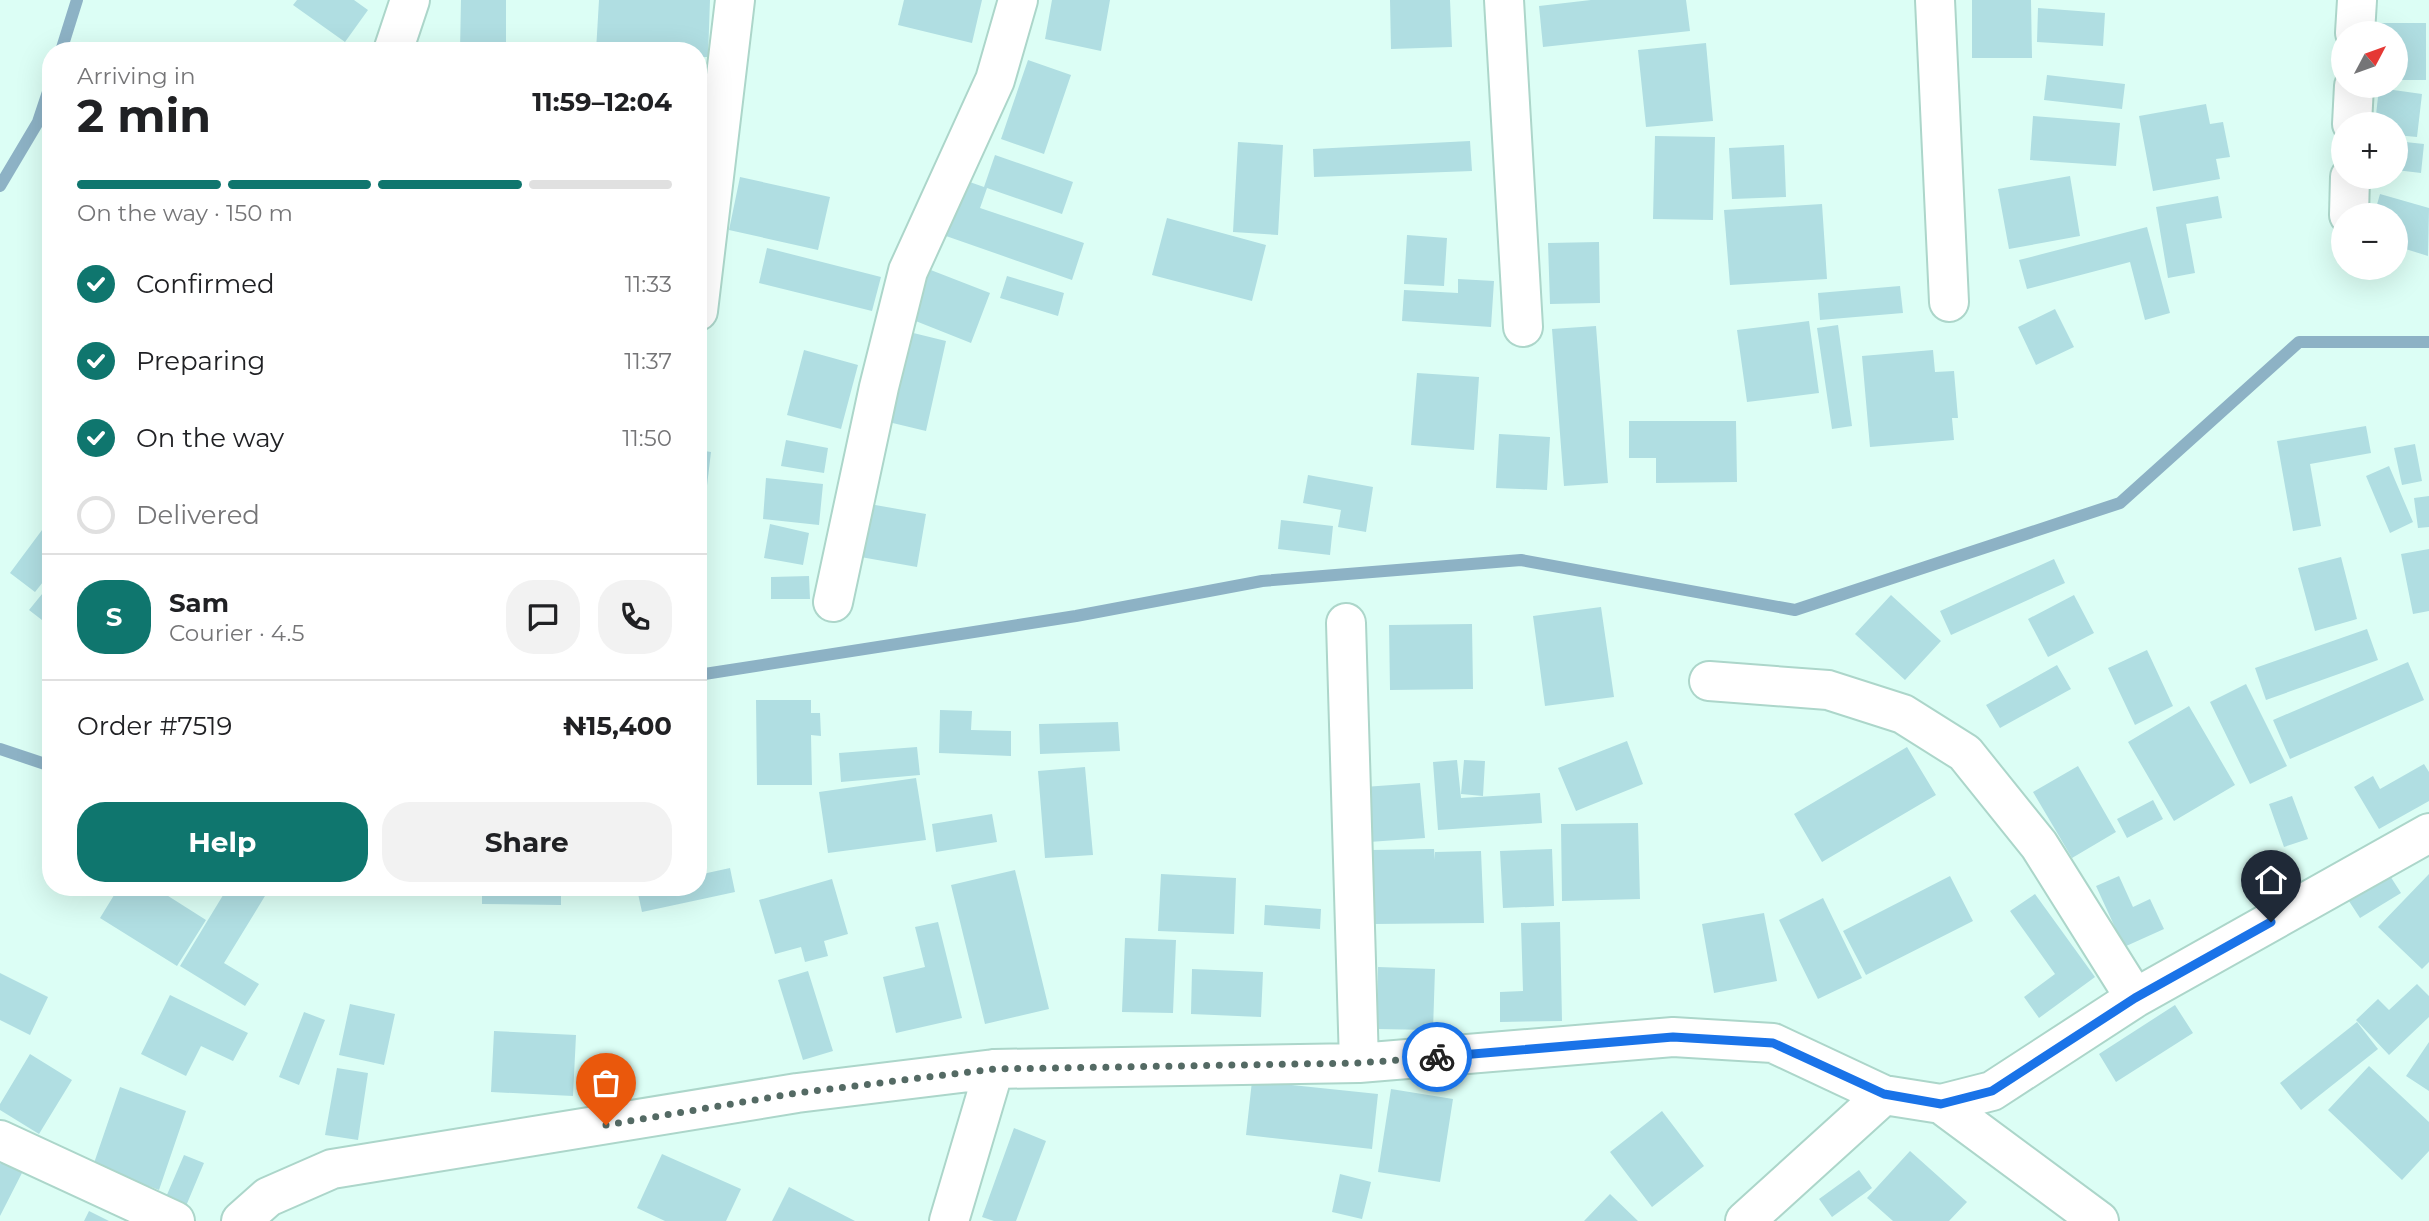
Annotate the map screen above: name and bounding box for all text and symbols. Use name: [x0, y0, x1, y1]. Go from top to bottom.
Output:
north arrow: [2331, 21, 2408, 98]
map controls: [2331, 21, 2408, 280]
text: Arriving in: [77, 62, 196, 90]
text: 11:59–12:04: [532, 86, 672, 118]
text: 2 min: [77, 87, 211, 144]
button: +: [2331, 112, 2408, 189]
text: On the way · 150 m: [77, 199, 293, 227]
button: −: [2331, 203, 2408, 280]
icon: check: [77, 265, 115, 303]
text: Confirmed: [136, 268, 275, 300]
text: 11:33: [625, 270, 672, 298]
icon: check: [77, 342, 115, 380]
text: Preparing: [136, 345, 265, 377]
text: 11:37: [624, 347, 672, 375]
icon: check: [77, 419, 115, 457]
text: On the way: [136, 422, 284, 454]
text: 11:50: [622, 424, 672, 452]
text: Delivered: [136, 499, 260, 531]
button: chat: [506, 580, 580, 654]
button: phone: [598, 580, 672, 654]
text: Sam: [169, 587, 229, 619]
text: S: [106, 601, 122, 633]
text: Courier · 4.5: [169, 619, 304, 647]
text: Order #7519: [77, 710, 232, 742]
text: ₦15,400: [563, 710, 672, 742]
button: Help: [77, 802, 368, 882]
button: Share: [382, 802, 672, 882]
pin: [2241, 850, 2301, 922]
icon: home: [2252, 861, 2290, 899]
courier: [1402, 1022, 1472, 1092]
icon: bike: [1418, 1038, 1456, 1076]
pin: [576, 1053, 636, 1125]
icon: bag: [587, 1064, 625, 1102]

